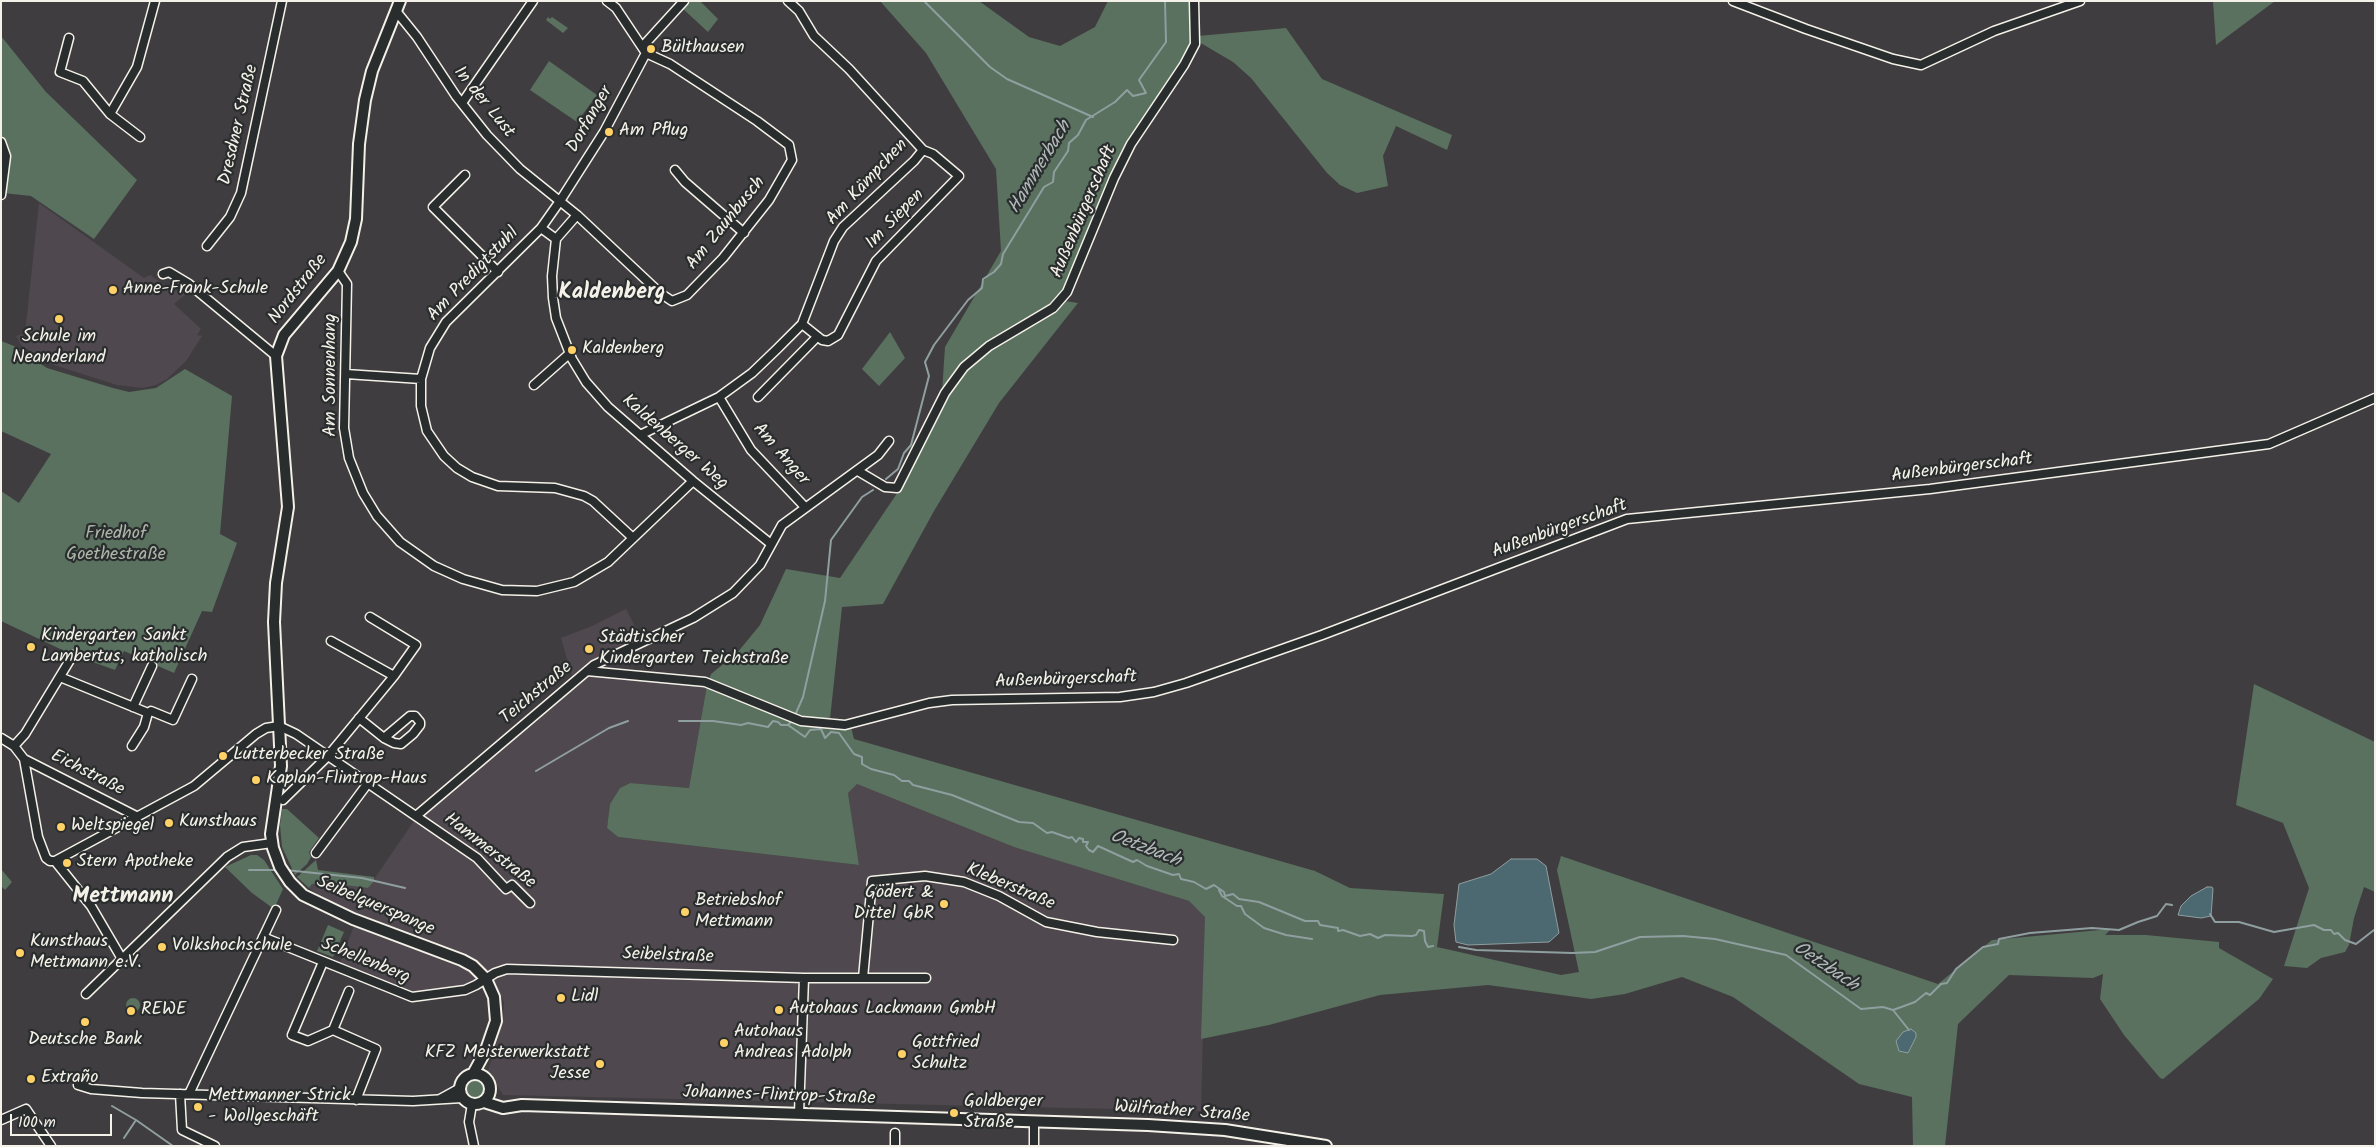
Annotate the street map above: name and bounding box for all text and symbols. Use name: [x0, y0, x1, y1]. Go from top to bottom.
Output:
place label: Bülthausen: [661, 38, 745, 60]
marker: Bülthausen: [645, 43, 657, 55]
street label: Dresdner Straße: [216, 63, 264, 187]
street label: In der Lust: [448, 63, 518, 143]
street label: Dorfanger: [563, 83, 619, 157]
water label: Hammerbach: [1004, 117, 1078, 219]
place label: Am Pflug: [619, 121, 688, 143]
marker: Am Pflug: [603, 126, 615, 138]
street label: Am Kämpchen: [823, 135, 913, 231]
street label: Außenbürgerschaft: [1047, 142, 1123, 282]
street label: Am Zaunbusch: [683, 173, 771, 275]
street label: Im Siepen: [862, 185, 930, 255]
street label: Am Predigtstuhl: [424, 223, 524, 327]
street label: Nordstraße: [265, 251, 333, 329]
place label: Anne-Frank-Schule: [123, 279, 268, 301]
district label: Kaldenberg: [559, 281, 665, 307]
marker: Anne-Frank-Schule: [107, 284, 119, 296]
marker: Schule im Neanderland: [53, 313, 65, 325]
street label: Am Sonnenhang: [321, 313, 343, 437]
place label: Schule im Neanderland: [13, 327, 105, 369]
place label: Kaldenberg: [582, 339, 664, 361]
marker: Kaldenberg: [566, 344, 578, 356]
street label: Kaldenberger Weg: [616, 391, 732, 495]
street label: Am Anger: [747, 419, 813, 491]
street label: Außenbürgerschaft: [1890, 450, 2034, 488]
street label: Außenbürgerschaft: [1490, 496, 1630, 564]
park label: Friedhof Goethestraße: [66, 524, 166, 566]
place label: Kindergarten Sankt Lambertus, katholisch: [41, 626, 207, 669]
place label: Städtischer Kindergarten Teichstraße: [599, 628, 789, 670]
marker: Kindergarten Sankt Lambertus, katholisch: [25, 641, 37, 653]
marker: Städtischer Kindergarten Teichstraße: [583, 643, 595, 655]
street label: Teichstraße: [497, 658, 577, 730]
street label: Außenbürgerschaft: [995, 668, 1137, 694]
place label: Lutterbecker Straße: [233, 745, 384, 767]
street label: Eichstraße: [46, 746, 128, 802]
marker: Lutterbecker Straße: [217, 750, 229, 762]
place label: Kaplan-Flintrop-Haus: [266, 769, 427, 791]
marker: Kaplan-Flintrop-Haus: [250, 774, 262, 786]
street label: Hammerstraße: [439, 809, 539, 895]
place label: Kunsthaus: [179, 812, 257, 834]
place label: Weltspiegel: [71, 816, 154, 838]
marker: Kunsthaus: [163, 817, 175, 829]
marker: Weltspiegel: [55, 821, 67, 833]
water label: Oetzbach: [1107, 826, 1183, 874]
place label: Stern Apotheke: [77, 852, 193, 874]
marker: Stern Apotheke: [61, 857, 73, 869]
street label: Kleberstraße: [962, 860, 1058, 916]
street label: Seibelquerspange: [313, 872, 437, 942]
place label: Gödert & Dittel GbR: [853, 883, 934, 926]
district label: Mettmann: [73, 885, 173, 911]
place label: Betriebshof Mettmann: [695, 891, 782, 934]
marker: Gödert & Dittel GbR: [938, 898, 950, 910]
marker: Betriebshof Mettmann: [679, 906, 691, 918]
place label: Kunsthaus Mettmann e.V.: [30, 932, 142, 974]
street label: Schellenberg: [317, 934, 413, 990]
place label: Volkshochschule: [172, 936, 292, 958]
water label: Oetzbach: [1788, 938, 1862, 998]
marker: Volkshochschule: [156, 941, 168, 953]
street label: Seibelstraße: [622, 945, 714, 969]
marker: Kunsthaus Mettmann e.V.: [14, 947, 26, 959]
place label: Lidl: [571, 987, 599, 1009]
marker: Lidl: [555, 992, 567, 1004]
place label: Autohaus Lackmann GmbH: [789, 999, 996, 1021]
place label: REWE: [141, 1000, 187, 1022]
marker: Autohaus Lackmann GmbH: [773, 1004, 785, 1016]
marker: REWE: [125, 1005, 137, 1017]
marker: Deutsche Bank: [79, 1016, 91, 1028]
place label: Autohaus Andreas Adolph: [734, 1022, 852, 1064]
place label: Deutsche Bank: [28, 1030, 142, 1052]
place label: Gottfried Schultz: [912, 1033, 979, 1076]
marker: Autohaus Andreas Adolph: [718, 1037, 730, 1049]
place label: KFZ Meisterwerkstatt Jesse: [425, 1043, 590, 1086]
marker: Gottfried Schultz: [896, 1048, 908, 1060]
marker: KFZ Meisterwerkstatt Jesse: [594, 1058, 606, 1070]
place label: Extraño: [41, 1068, 98, 1090]
marker: Extraño: [25, 1073, 37, 1085]
street label: Johannes-Flintrop-Straße: [682, 1083, 876, 1111]
place label: Mettmanner Strick - Wollgeschäft: [208, 1086, 351, 1128]
place label: Goldberger Straße: [964, 1092, 1043, 1134]
street label: Wülfrather Straße: [1114, 1097, 1250, 1129]
marker: Mettmanner Strick - Wollgeschäft: [192, 1101, 204, 1113]
scale bar: [12, 1104, 115, 1136]
marker: Goldberger Straße: [948, 1107, 960, 1119]
text: 100 m: [18, 1111, 56, 1135]

